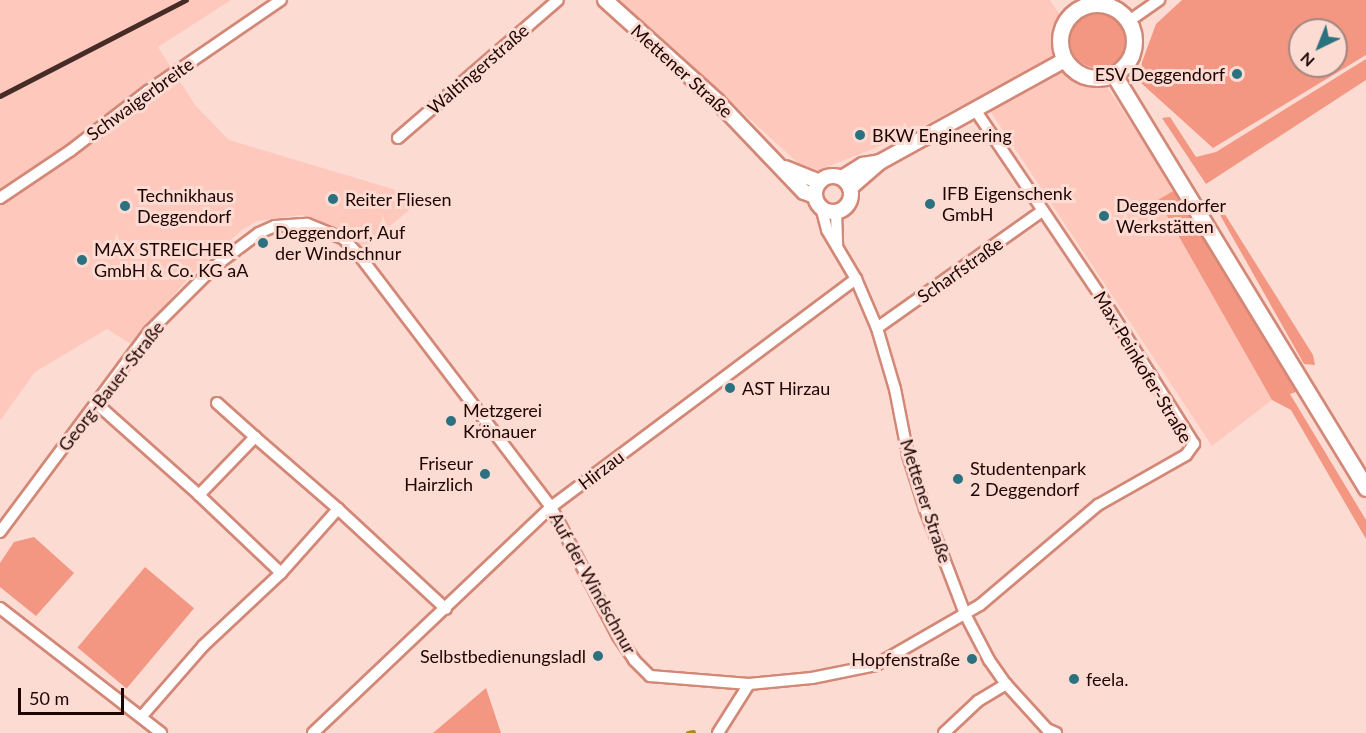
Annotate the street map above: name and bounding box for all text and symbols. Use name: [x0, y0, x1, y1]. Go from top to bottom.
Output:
north arrow: [1288, 18, 1348, 78]
street label: Waltingerstraße: [423, 19, 533, 119]
street label: Mettener Straße: [627, 20, 737, 122]
text: N: [1296, 49, 1318, 71]
street label: Schwaigerbreite: [82, 53, 198, 145]
place label: ESV Deggendorf: [1094, 63, 1225, 85]
marker: ESV Deggendorf: [1230, 67, 1244, 81]
place label: BKW Engineering: [872, 124, 1012, 146]
marker: BKW Engineering: [853, 128, 867, 142]
place label: IFB Eigenschenk GmbH: [942, 183, 1072, 226]
place label: Technikhaus Deggendorf: [137, 185, 234, 228]
place label: Reiter Fliesen: [345, 188, 452, 210]
marker: Reiter Fliesen: [326, 192, 340, 206]
place label: Deggendorfer Werkstätten: [1116, 195, 1226, 238]
marker: IFB Eigenschenk GmbH: [923, 197, 937, 211]
marker: Technikhaus Deggendorf: [118, 199, 132, 213]
marker: Deggendorfer Werkstätten: [1097, 209, 1111, 223]
place label: Deggendorf, Auf der Windschnur: [275, 222, 406, 264]
street label: Scharfstraße: [913, 233, 1007, 307]
marker: Deggendorf, Auf der Windschnur: [256, 236, 270, 250]
place label: MAX STREICHER GmbH & Co. KG aA: [94, 239, 248, 282]
marker: MAX STREICHER GmbH & Co. KG aA: [75, 253, 89, 267]
street label: Max-Peinkofer-Straße: [1089, 287, 1197, 447]
street label: Georg-Bauer-Straße: [54, 317, 168, 455]
place label: AST Hirzau: [742, 377, 831, 399]
marker: AST Hirzau: [723, 381, 737, 395]
place label: Metzgerei Krönauer: [463, 400, 542, 442]
marker: Metzgerei Krönauer: [444, 414, 458, 428]
street label: Mettener Straße: [896, 436, 956, 566]
street label: Hirzau: [574, 446, 628, 494]
place label: Friseur Hairzlich: [404, 453, 473, 496]
place label: Studentenpark 2 Deggendorf: [970, 458, 1086, 500]
marker: Friseur Hairzlich: [478, 467, 492, 481]
marker: Studentenpark 2 Deggendorf: [951, 472, 965, 486]
street label: Auf der Windschnur: [545, 508, 641, 658]
place label: Selbstbedienungsladl: [420, 645, 586, 667]
place label: Hopfenstraße: [851, 648, 960, 670]
marker: Selbstbedienungsladl: [591, 649, 605, 663]
marker: Hopfenstraße: [965, 652, 979, 666]
place label: feela.: [1086, 668, 1128, 690]
marker: feela.: [1067, 672, 1081, 686]
scale bar: [21, 676, 128, 714]
text: 50 m: [29, 687, 69, 709]

